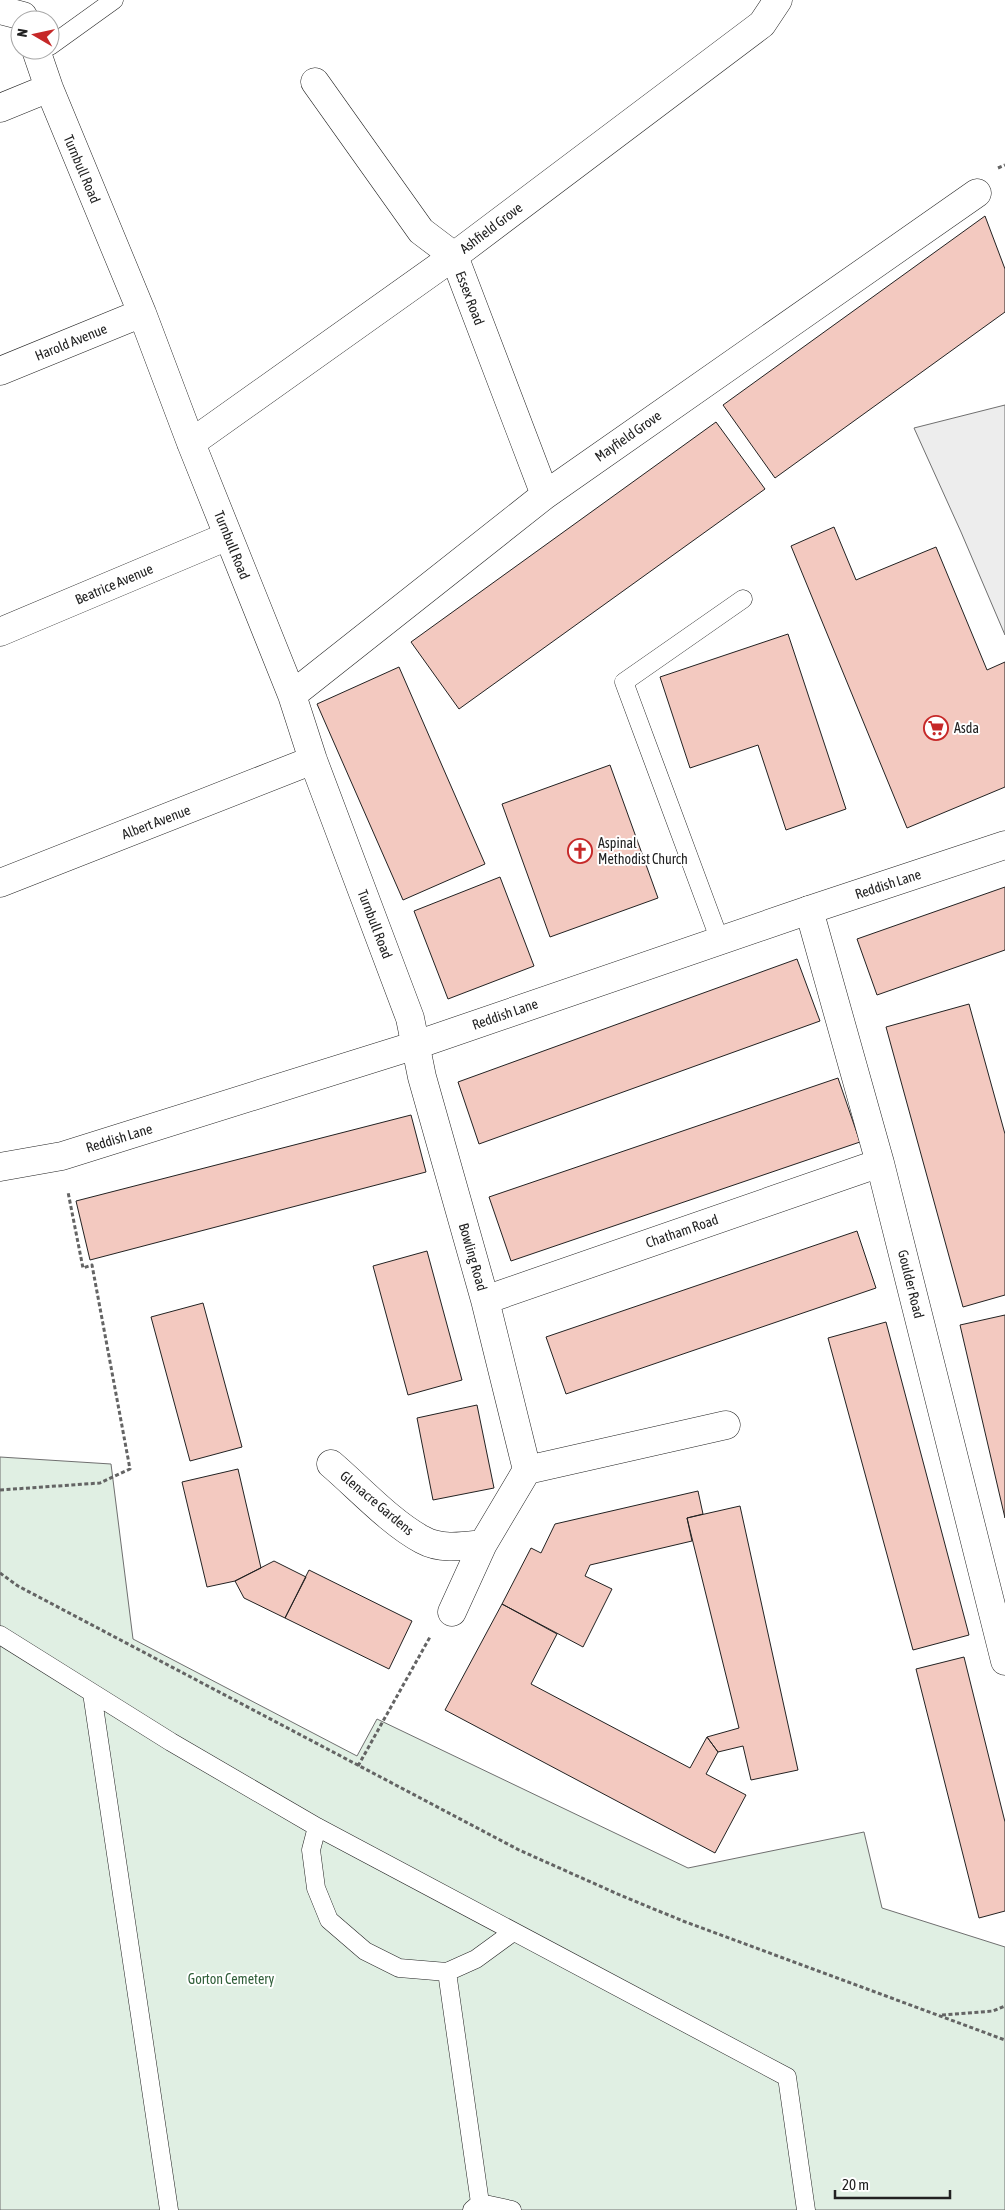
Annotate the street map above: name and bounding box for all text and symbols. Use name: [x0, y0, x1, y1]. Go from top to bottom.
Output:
north arrow: [10, 10, 60, 60]
text: N: [14, 28, 31, 38]
street label: Turnbull Road: [60, 132, 104, 206]
street label: Ashfield Grove: [457, 199, 525, 257]
street label: Essex Road: [452, 269, 488, 327]
street label: Harold Avenue: [33, 320, 109, 364]
street label: Mayfield Grove: [592, 407, 664, 465]
street label: Turnbull Road: [211, 508, 253, 582]
street label: Beatrice Avenue: [73, 560, 155, 608]
supermarket icon: Asda: [923, 715, 949, 741]
place label: Asda: [954, 720, 979, 736]
street label: Albert Avenue: [119, 802, 193, 842]
place label: Aspinal Methodist Church: [598, 835, 688, 867]
church icon: Aspinal Methodist Church: [567, 838, 593, 864]
street label: Reddish Lane: [853, 866, 923, 902]
street label: Turnbull Road: [355, 887, 395, 961]
street label: Reddish Lane: [470, 995, 540, 1033]
street label: Reddish Lane: [84, 1120, 154, 1156]
street label: Chatham Road: [644, 1211, 720, 1251]
street label: Bowling Road: [456, 1221, 490, 1293]
street label: Goulder Road: [895, 1248, 927, 1320]
street label: Glenacre Gardens: [337, 1468, 417, 1538]
park label: Gorton Cemetery: [188, 1971, 274, 1987]
scale bar: [835, 2168, 950, 2200]
text: 20 m: [842, 2176, 869, 2193]

